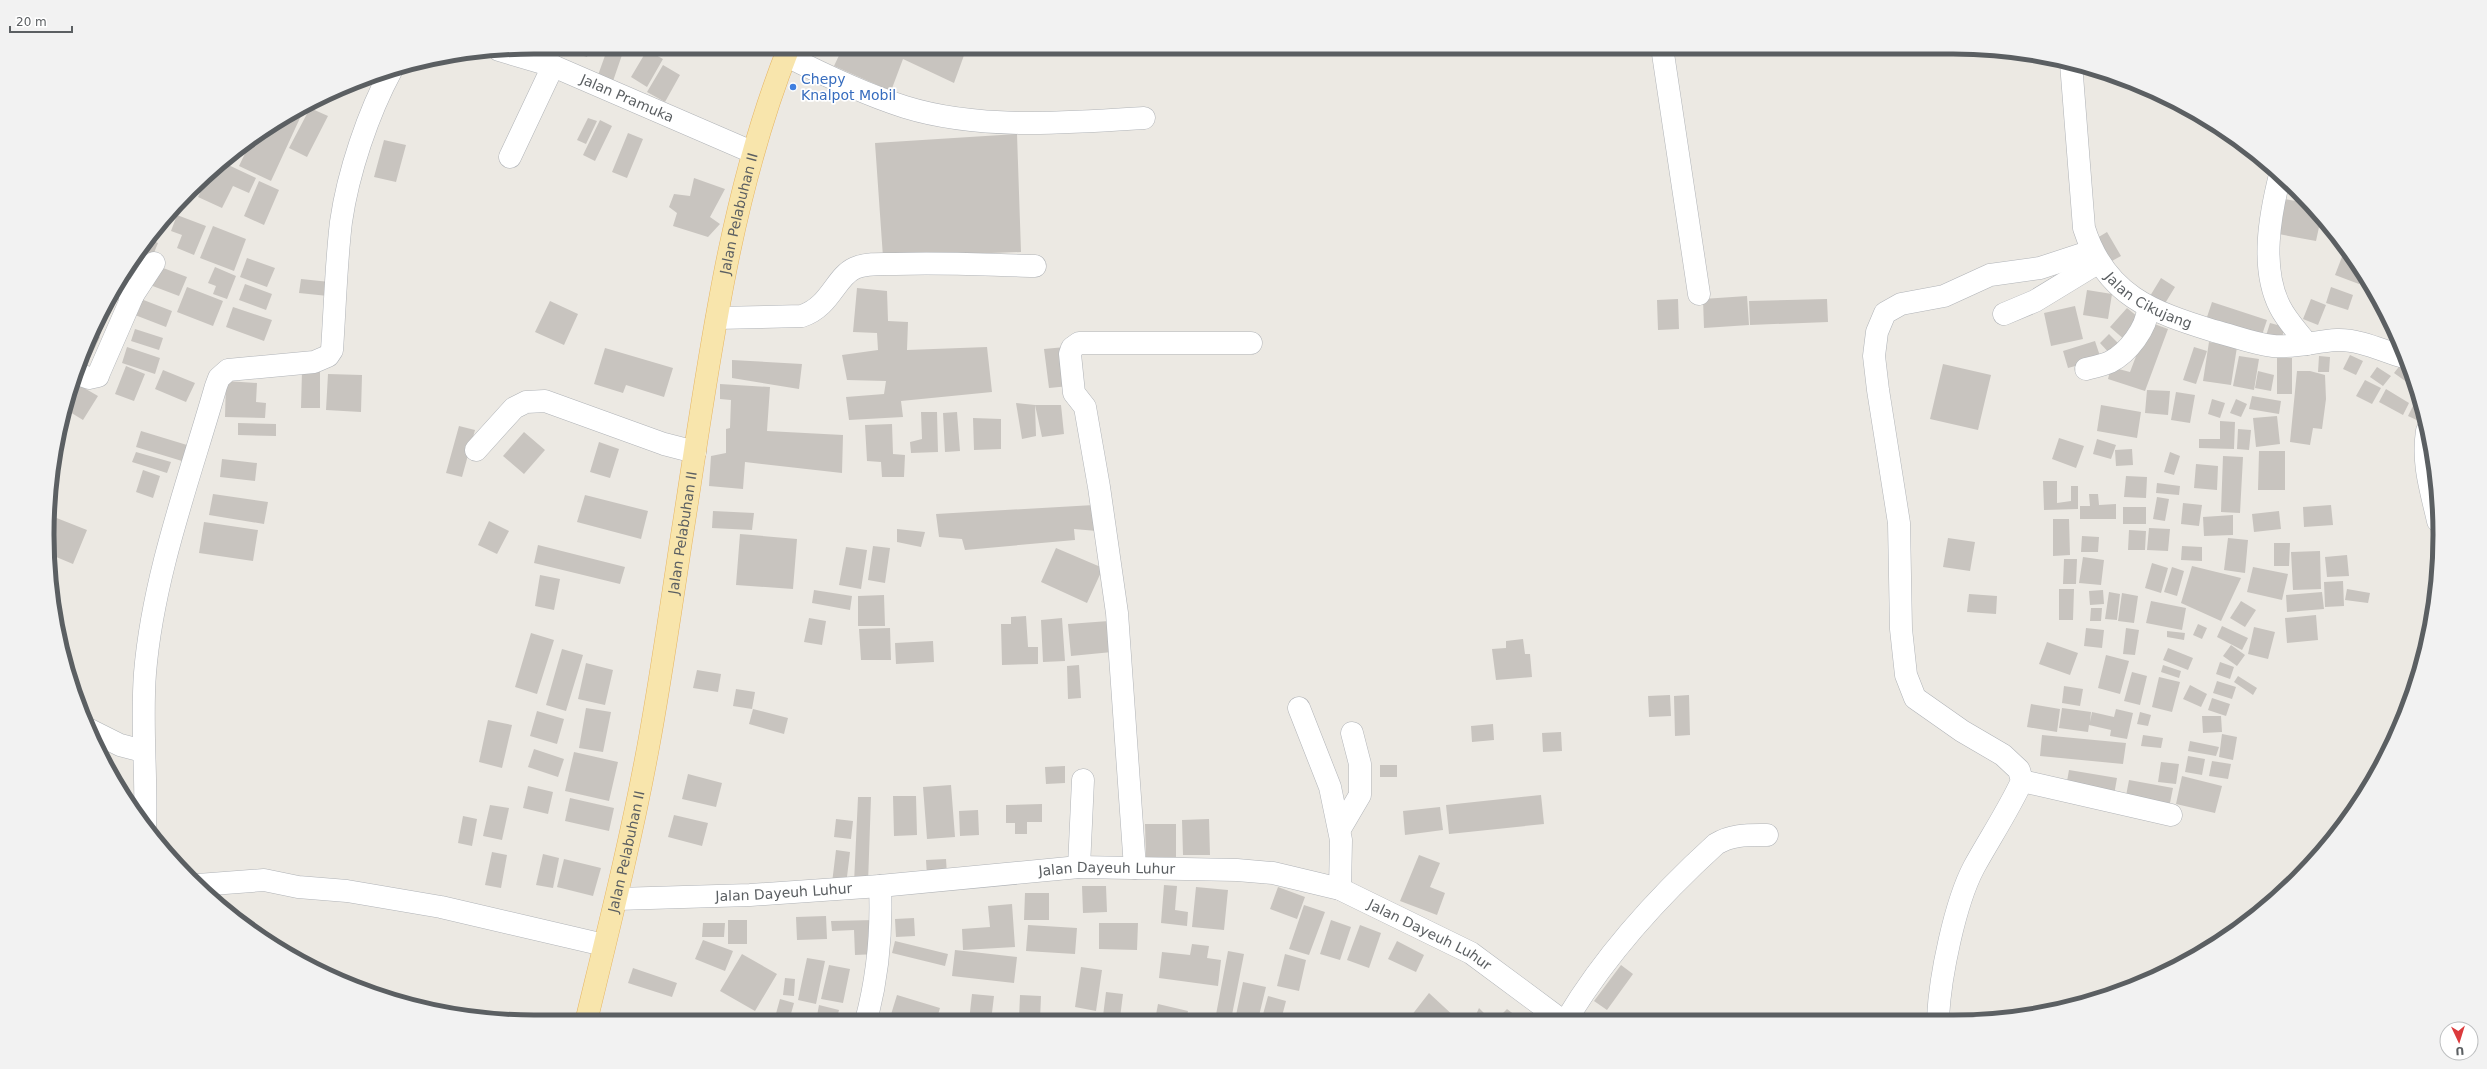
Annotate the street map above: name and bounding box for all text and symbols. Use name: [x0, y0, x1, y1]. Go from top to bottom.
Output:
scale bar: [10, 8, 72, 34]
text: 20 m: [16, 15, 47, 29]
street label: Jalan Pramuka: [577, 70, 676, 125]
place label: Chepy Knalpot Mobil: [801, 71, 896, 103]
marker: Chepy Knalpot Mobil: [788, 82, 798, 92]
street label: Jalan Pelabuhan II: [717, 151, 761, 277]
street label: Jalan Cikujang: [2101, 268, 2194, 331]
street label: Jalan Pelabuhan II: [665, 470, 700, 596]
street label: Jalan Pelabuhan II: [604, 789, 647, 915]
street label: Jalan Dayeuh Luhur: [1037, 859, 1176, 879]
street label: Jalan Dayeuh Luhur: [714, 880, 853, 904]
street label: Jalan Dayeuh Luhur: [1365, 896, 1495, 973]
north arrow: [2439, 1021, 2479, 1061]
text: U: [2455, 1044, 2465, 1057]

